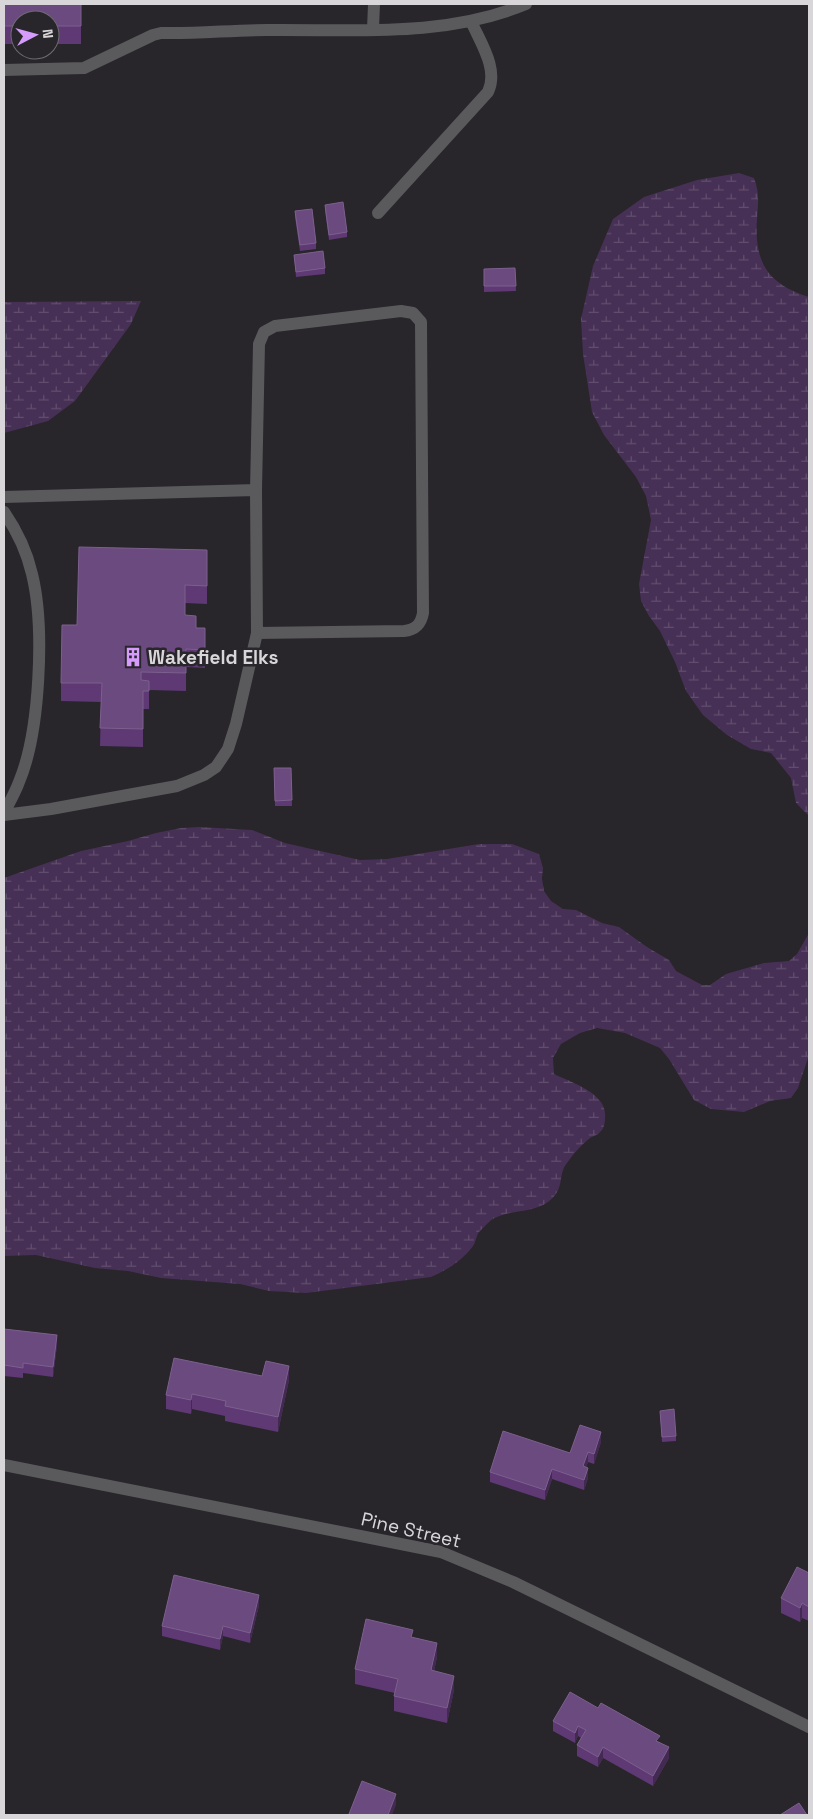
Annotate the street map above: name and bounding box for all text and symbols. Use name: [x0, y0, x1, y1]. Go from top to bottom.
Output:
north arrow: [10, 10, 60, 60]
text: N: [38, 28, 57, 39]
place label: Wakefield Elks: [148, 645, 279, 670]
building icon: Wakefield Elks: [122, 646, 144, 668]
street label: Pine Street: [359, 1506, 463, 1554]

